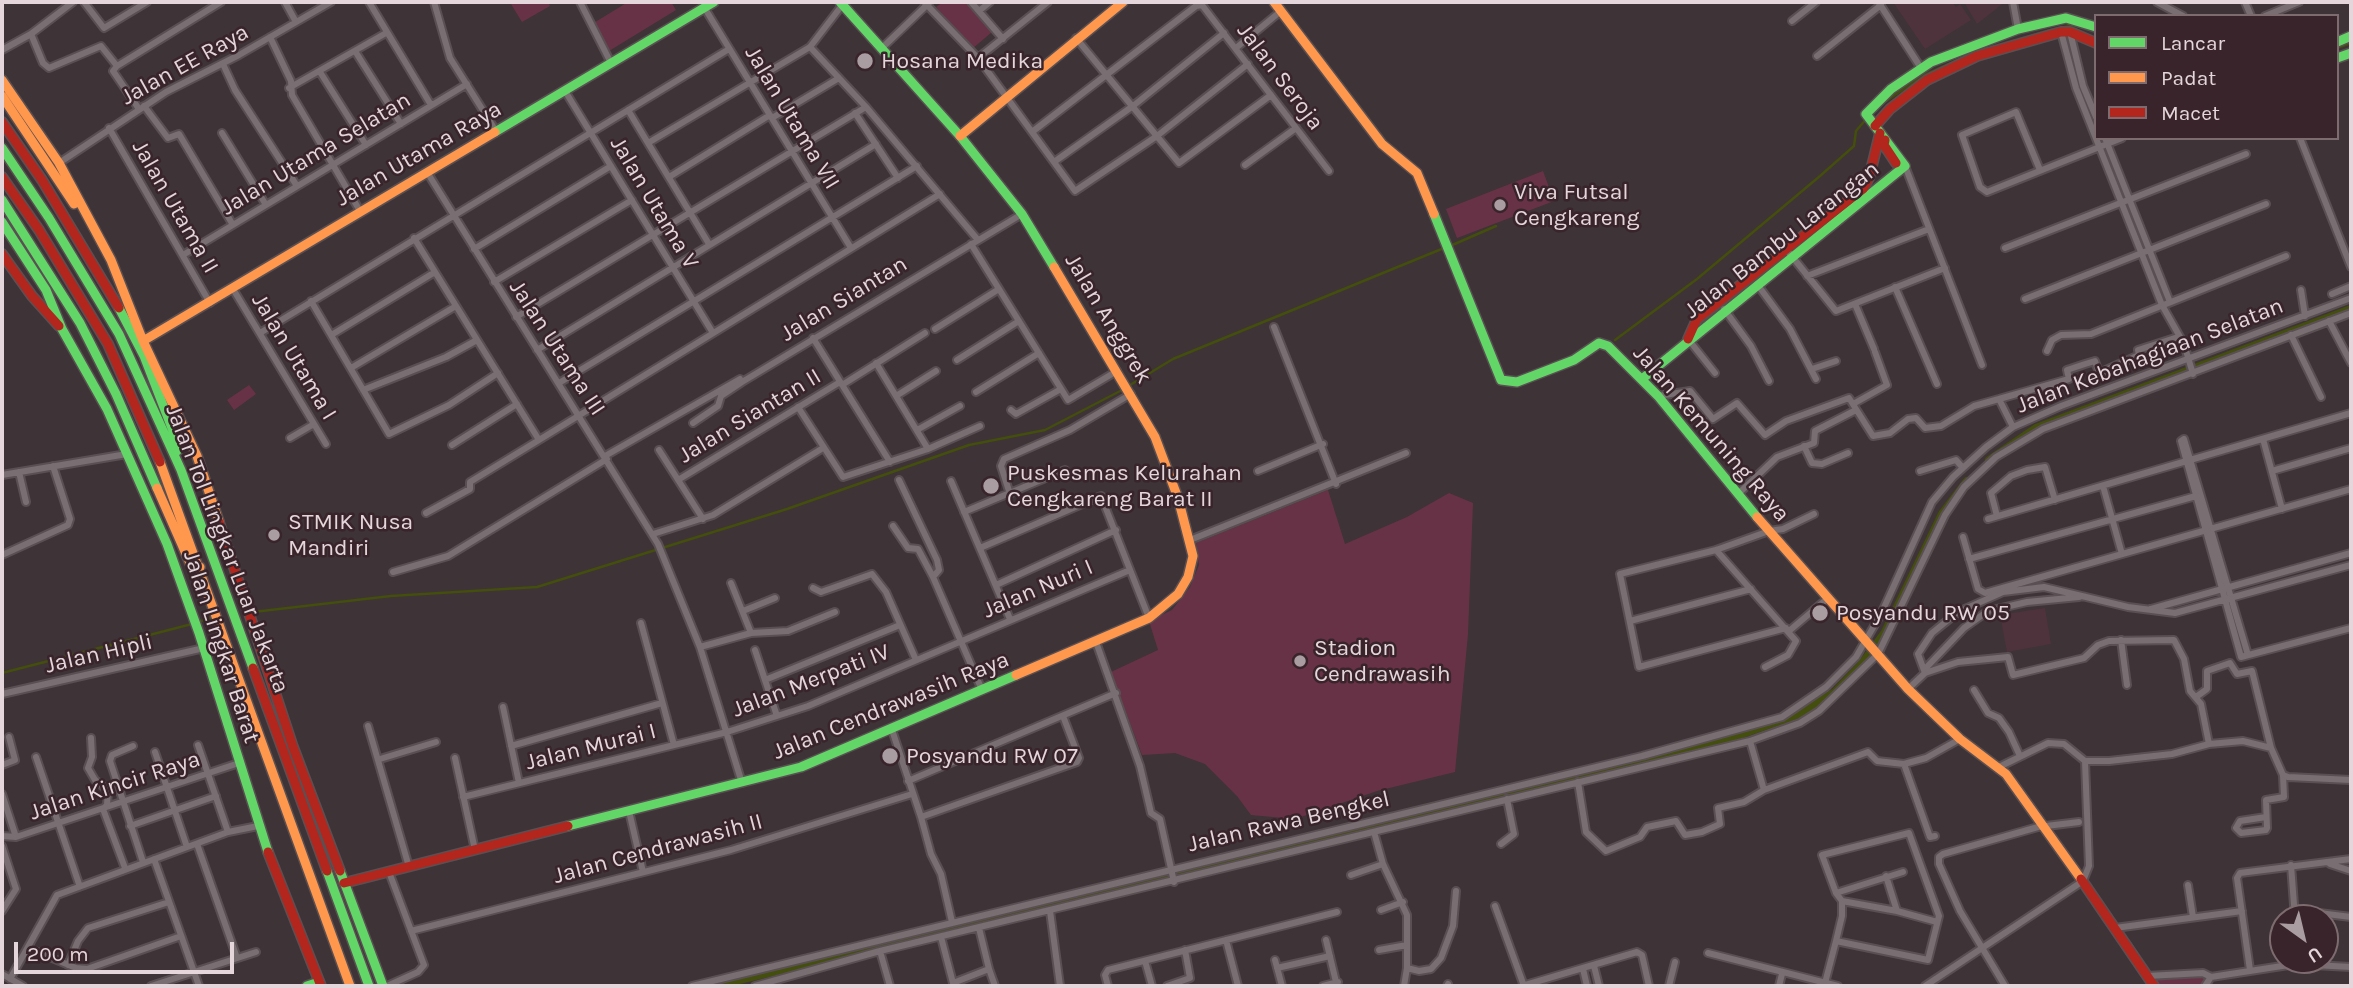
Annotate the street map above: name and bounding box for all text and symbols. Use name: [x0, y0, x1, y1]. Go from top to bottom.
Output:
legend: [2094, 14, 2339, 140]
street label: Jalan Seroja: [1231, 18, 1329, 136]
street label: Jalan EE Raya: [116, 19, 254, 111]
text: Lancar: [2161, 31, 2225, 55]
street label: Jalan Utama VII: [738, 41, 846, 195]
place label: Hosana Medika: [881, 47, 1043, 75]
marker: Hosana Medika: [855, 51, 875, 71]
text: Padat: [2161, 66, 2216, 90]
street label: Jalan Utama Selatan: [216, 86, 416, 222]
street label: Jalan Utama Raya: [331, 95, 507, 213]
text: Macet: [2161, 101, 2220, 125]
street label: Jalan Utama V: [604, 132, 704, 274]
street label: Jalan Utama II: [126, 135, 224, 279]
street label: Jalan Bambu Larangan: [1679, 155, 1885, 325]
place label: Viva Futsal Cengkareng: [1514, 178, 1639, 232]
marker: Viva Futsal Cengkareng: [1492, 197, 1508, 213]
street label: Jalan Anggrek: [1058, 249, 1158, 389]
street label: Jalan Siantan: [776, 250, 912, 348]
street label: Jalan Utama III: [503, 275, 611, 421]
street label: Jalan Utama I: [245, 289, 343, 425]
street label: Jalan Kebahagiaan Selatan: [2013, 292, 2287, 420]
street label: Jalan Kemuning Raya: [1627, 340, 1795, 528]
street label: Jalan Siantan II: [674, 363, 826, 469]
street label: Jalan Tol Lingkar Luar Jakarta: [159, 401, 295, 697]
place label: Puskesmas Kelurahan Cengkareng Barat II: [1007, 459, 1242, 513]
marker: Puskesmas Kelurahan Cengkareng Barat II: [981, 476, 1001, 496]
place label: STMIK Nusa Mandiri: [288, 508, 413, 562]
marker: STMIK Nusa Mandiri: [266, 527, 282, 543]
street label: Jalan Lingkar Barat: [177, 547, 265, 747]
street label: Jalan Nuri I: [979, 553, 1097, 625]
place label: Posyandu RW 05: [1836, 599, 2010, 627]
marker: Posyandu RW 05: [1810, 603, 1830, 623]
street label: Jalan Hipli: [43, 628, 155, 680]
place label: Stadion Cendrawasih: [1314, 634, 1451, 688]
street label: Jalan Merpati IV: [728, 638, 894, 724]
street label: Jalan Cendrawasih Raya: [769, 646, 1013, 766]
marker: Stadion Cendrawasih: [1292, 653, 1308, 669]
street label: Jalan Murai I: [523, 717, 659, 777]
place label: Posyandu RW 07: [906, 742, 1078, 770]
street label: Jalan Kincir Raya: [26, 745, 204, 827]
marker: Posyandu RW 07: [880, 746, 900, 766]
street label: Jalan Rawa Bengkel: [1185, 785, 1393, 859]
street label: Jalan Cendrawasih II: [550, 808, 766, 890]
north arrow: [2269, 904, 2339, 974]
scale bar: [18, 928, 238, 972]
text: 200 m: [27, 942, 89, 966]
text: U: [2303, 942, 2326, 968]

